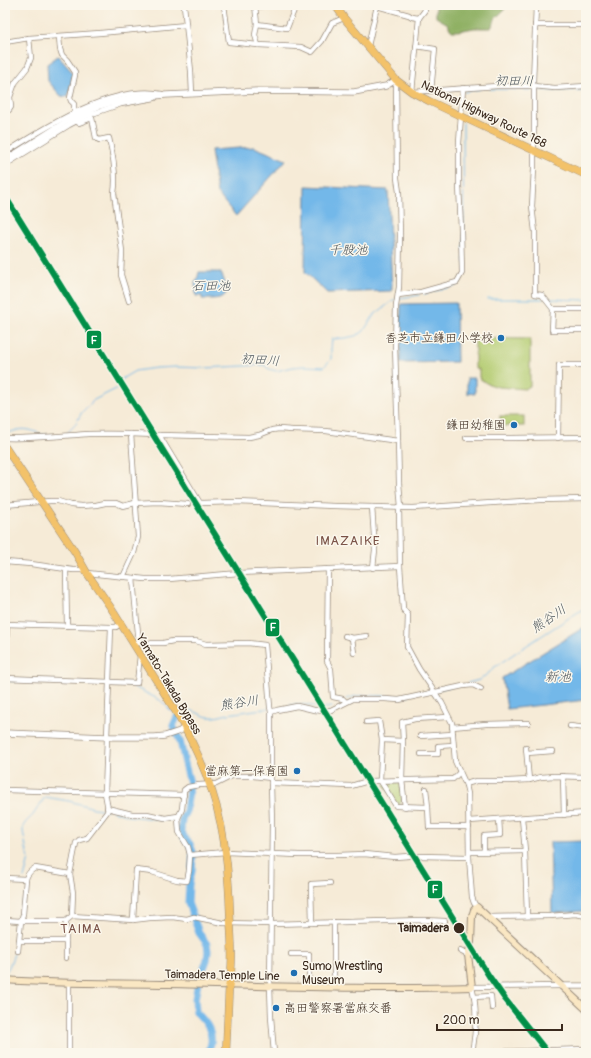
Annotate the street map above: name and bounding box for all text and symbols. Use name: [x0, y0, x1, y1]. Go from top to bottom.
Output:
water label: 初田川: [494, 73, 534, 89]
street label: National Highway Route 168: [419, 77, 549, 151]
water label: 千股池: [328, 242, 368, 258]
water label: 石田池: [191, 278, 231, 294]
line badge: F: [86, 330, 102, 349]
place label: 香芝市立鎌田小学校: [385, 331, 493, 346]
marker: 香芝市立鎌田小学校: [496, 333, 506, 343]
text: F: [91, 334, 98, 347]
water label: 初田川: [240, 351, 280, 369]
place label: 鎌田幼稚園: [446, 418, 506, 433]
marker: 鎌田幼稚園: [509, 420, 519, 430]
district label: IMAZAIKE: [315, 533, 381, 549]
water label: 熊谷川: [528, 601, 569, 636]
line badge: F: [265, 618, 280, 637]
text: F: [270, 621, 277, 634]
street label: Yamato-Takada Bypass: [132, 631, 205, 738]
water label: 新池: [545, 669, 572, 685]
water label: 熊谷川: [219, 692, 260, 714]
place label: 當麻第一保育園: [205, 764, 289, 779]
marker: 當麻第一保育園: [292, 766, 302, 776]
line badge: F: [427, 880, 443, 899]
text: F: [432, 883, 439, 896]
district label: TAIMA: [60, 921, 102, 937]
place label: Taimadera: [397, 921, 449, 936]
marker: Taimadera: [452, 921, 466, 935]
place label: Sumo Wrestling Museum: [302, 959, 383, 988]
street label: Taimadera Temple Line: [164, 967, 280, 984]
marker: Sumo Wrestling Museum: [289, 968, 299, 978]
place label: 高田警察署當麻交番: [284, 1001, 392, 1016]
marker: 高田警察署當麻交番: [271, 1003, 281, 1013]
scale bar: [437, 1006, 562, 1032]
text: 200 m: [443, 1013, 480, 1028]

